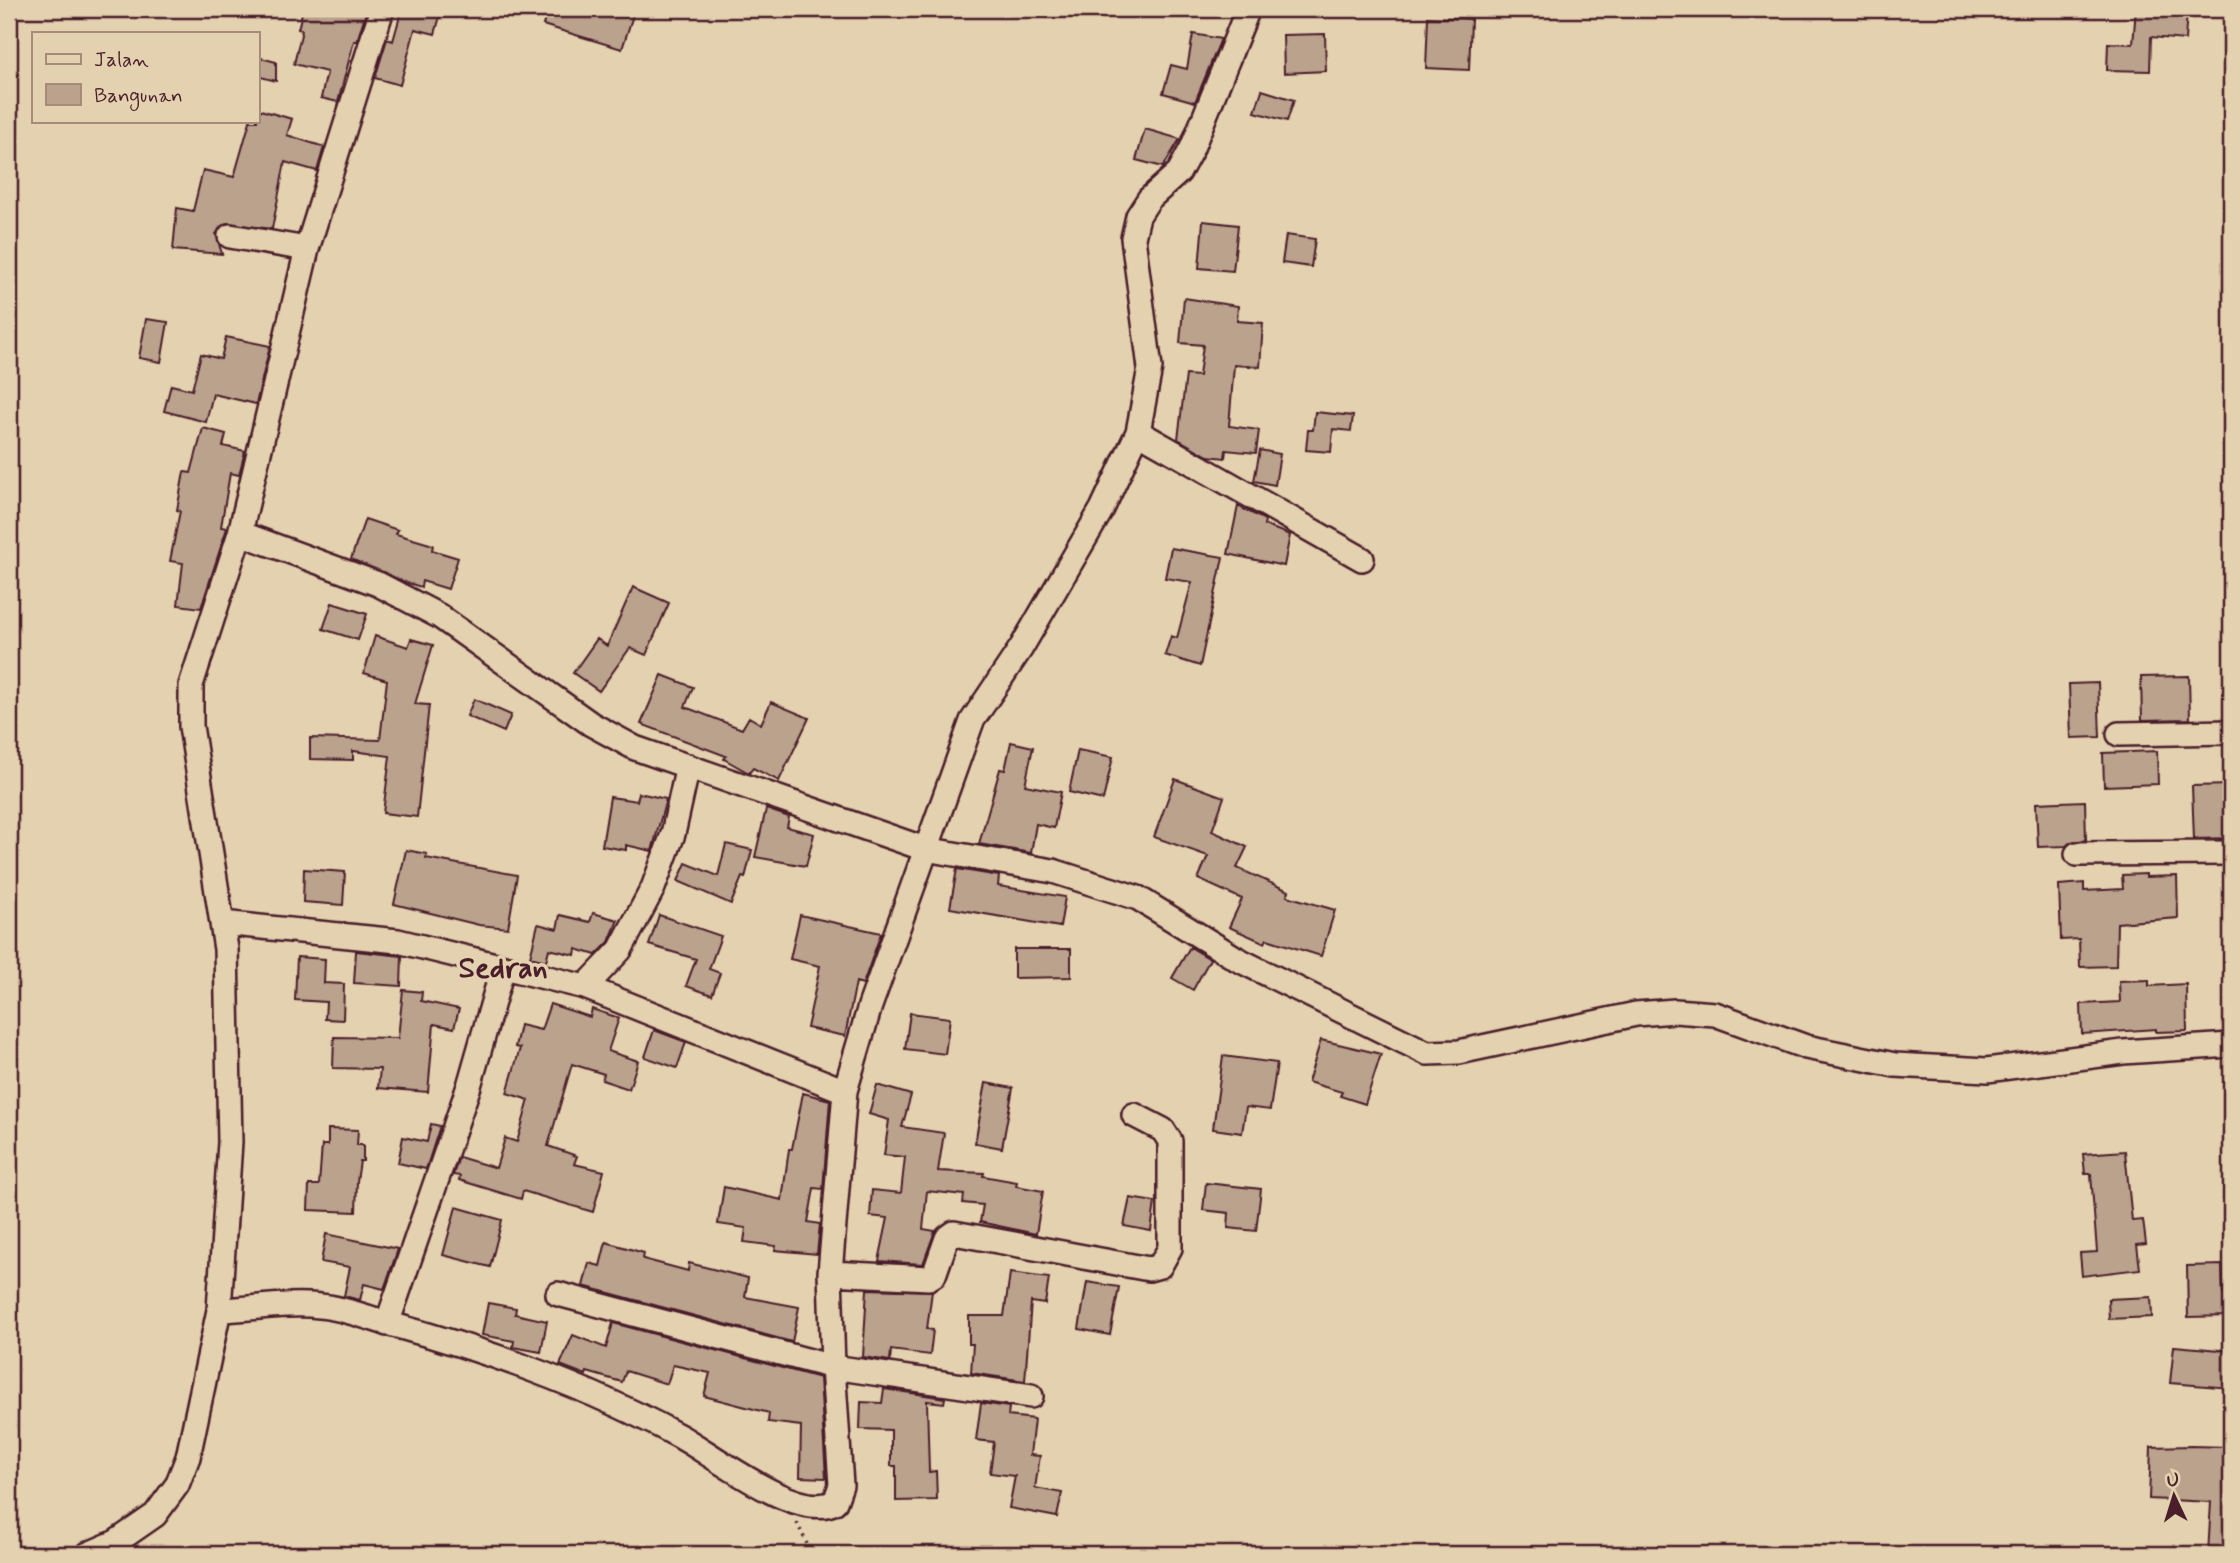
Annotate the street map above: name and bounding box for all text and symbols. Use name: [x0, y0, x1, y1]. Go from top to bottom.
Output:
legend: [32, 32, 259, 122]
text: Jalan: [94, 46, 149, 74]
text: Bangunan: [94, 82, 183, 111]
district label: Sedran: [458, 949, 548, 988]
north arrow: [2138, 1462, 2208, 1532]
text: U: [2166, 1468, 2180, 1493]

